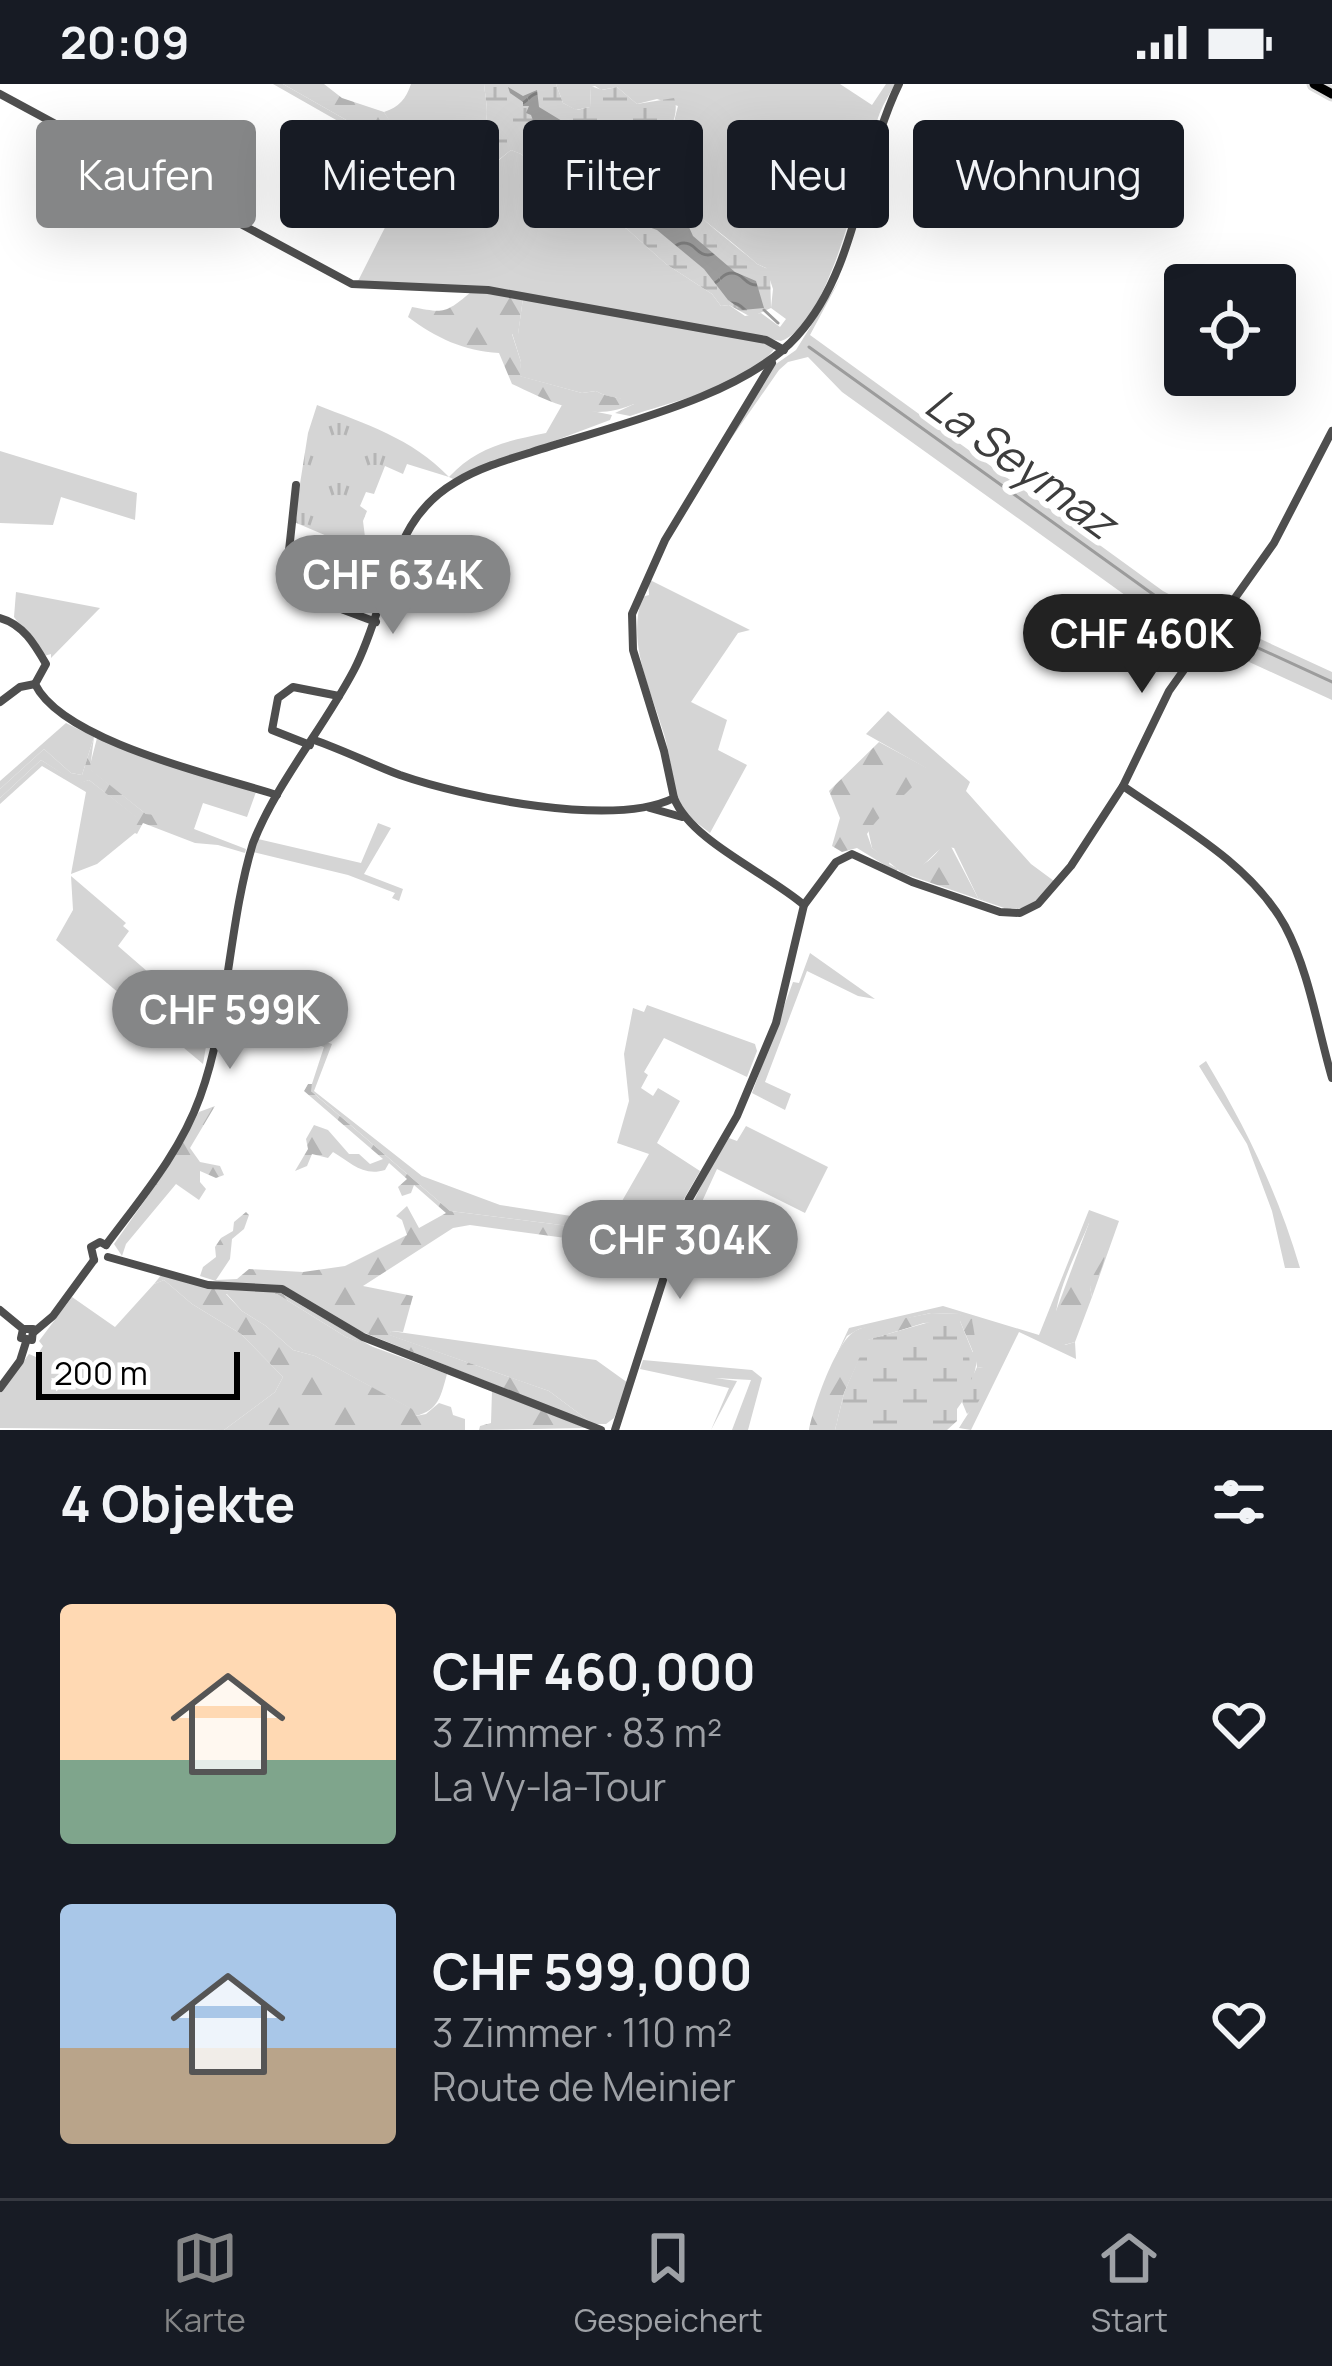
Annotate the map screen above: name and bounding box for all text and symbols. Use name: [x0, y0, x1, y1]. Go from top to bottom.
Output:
text: 20:09: [60, 11, 189, 73]
chip: Kaufen: [36, 120, 256, 228]
chip: Mieten: [280, 120, 499, 228]
chip: Filter: [523, 120, 703, 228]
chip: Neu: [727, 120, 889, 228]
chip: Wohnung: [913, 120, 1184, 228]
map controls: [1164, 264, 1296, 396]
button: locate: [1164, 264, 1296, 396]
water label: La Seymaz: [914, 372, 1134, 555]
pin: CHF 634K: [269, 535, 517, 637]
text: CHF 634K: [302, 547, 484, 601]
pin: CHF 460K: [1018, 594, 1266, 696]
text: CHF 460K: [1050, 606, 1234, 660]
pin: CHF 599K: [106, 970, 354, 1072]
text: CHF 599K: [139, 982, 321, 1036]
pin: CHF 304K: [556, 1200, 804, 1302]
text: CHF 304K: [589, 1212, 771, 1266]
scale bar: [36, 1346, 240, 1399]
text: 200 m: [54, 1350, 148, 1395]
text: 4 Objekte: [60, 1468, 295, 1537]
icon: filters: [1206, 1469, 1272, 1535]
text: CHF 460,000: [432, 1636, 756, 1705]
icon: home: [156, 1652, 300, 1796]
icon: heart: [1206, 1691, 1272, 1757]
text: 3 Zimmer · 83 m²: [432, 1705, 722, 1759]
text: La Vy-la-Tour: [432, 1759, 666, 1813]
text: CHF 599,000: [432, 1936, 753, 2005]
icon: home: [156, 1952, 300, 2096]
icon: heart: [1206, 1991, 1272, 2057]
text: 3 Zimmer · 110 m²: [432, 2005, 732, 2059]
text: Route de Meinier: [432, 2059, 736, 2113]
tab: Karte: [164, 2225, 246, 2342]
tab: Gespeichert: [574, 2225, 763, 2342]
tab: Start: [1091, 2225, 1168, 2342]

